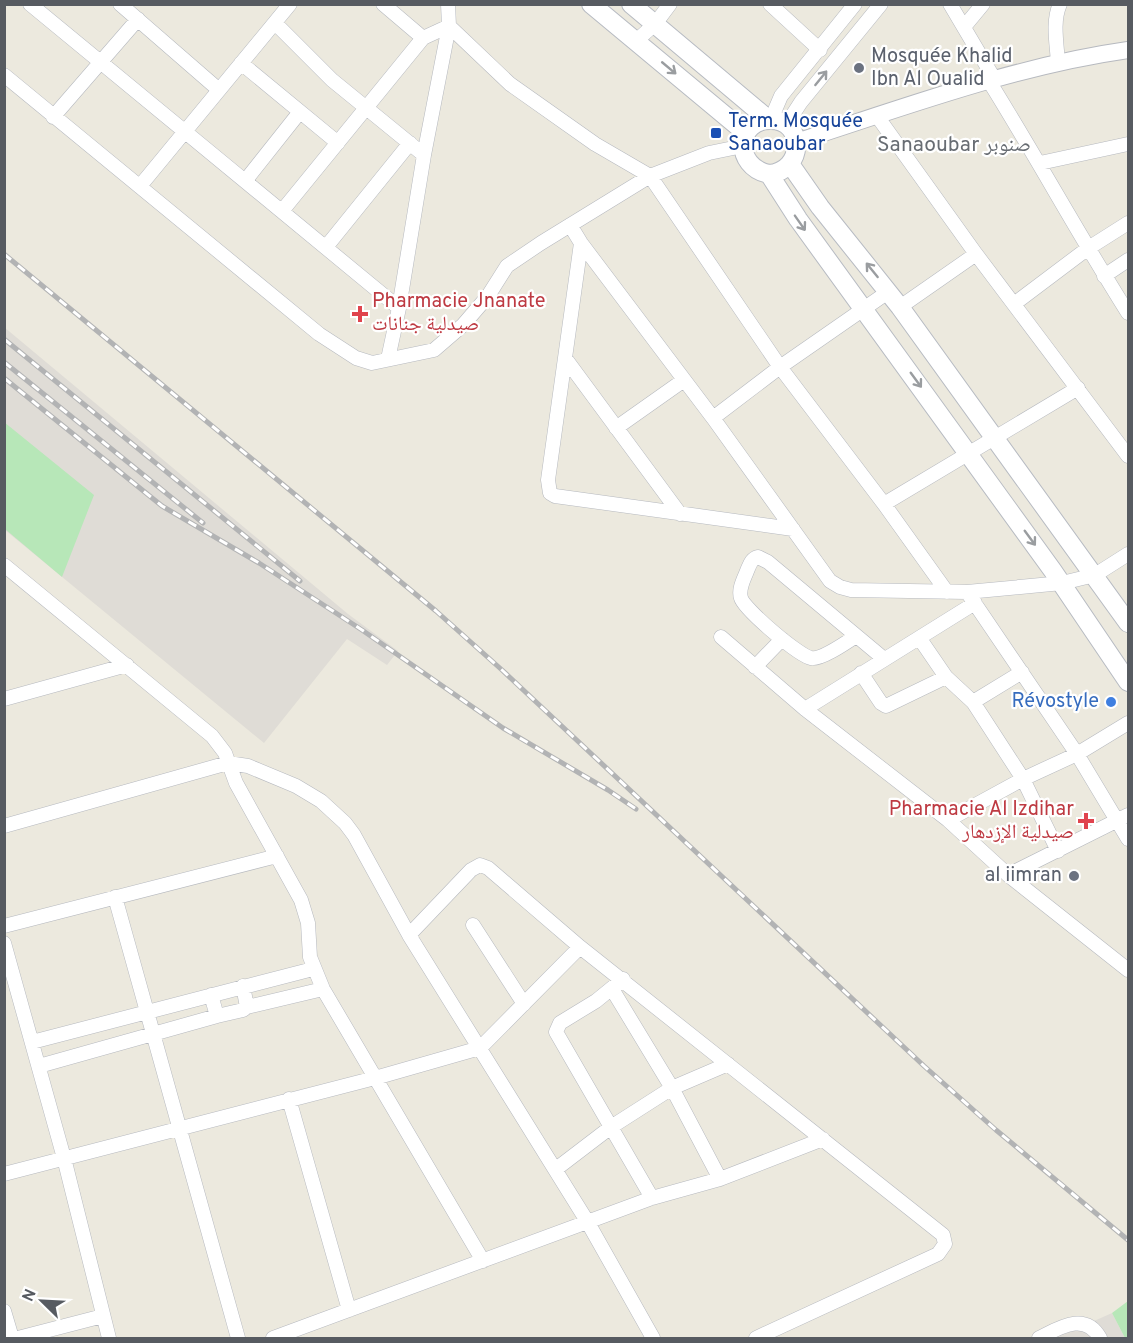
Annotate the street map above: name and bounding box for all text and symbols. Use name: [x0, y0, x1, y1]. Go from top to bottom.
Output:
place label: Mosquée Khalid Ibn Al Oualid: [871, 44, 1013, 93]
one-way arrow: [661, 61, 676, 75]
marker: Mosquée Khalid Ibn Al Oualid: [852, 61, 866, 75]
one-way arrow: [814, 70, 827, 86]
place label: Term. Mosquée Sanaoubar: [728, 109, 863, 158]
marker: Term. Mosquée Sanaoubar: [709, 126, 723, 140]
district label: Sanaoubar صنوبر: [877, 132, 1031, 159]
one-way arrow: [794, 214, 806, 230]
one-way arrow: [865, 263, 878, 279]
place label: Pharmacie Jnanate صيدلية جنانات: [372, 289, 546, 338]
marker: Pharmacie Jnanate صيدلية جنانات: [353, 307, 367, 321]
one-way arrow: [909, 372, 922, 388]
one-way arrow: [1024, 529, 1036, 546]
place label: Révostyle: [1011, 689, 1099, 715]
marker: Révostyle: [1104, 695, 1118, 709]
place label: Pharmacie Al Izdihar صيدلية الإزدهار: [889, 797, 1074, 846]
marker: Pharmacie Al Izdihar صيدلية الإزدهار: [1079, 814, 1093, 828]
place label: al iimran: [985, 863, 1062, 889]
marker: al iimran: [1067, 869, 1081, 883]
north arrow: [12, 1271, 72, 1331]
text: N: [19, 1286, 42, 1305]

